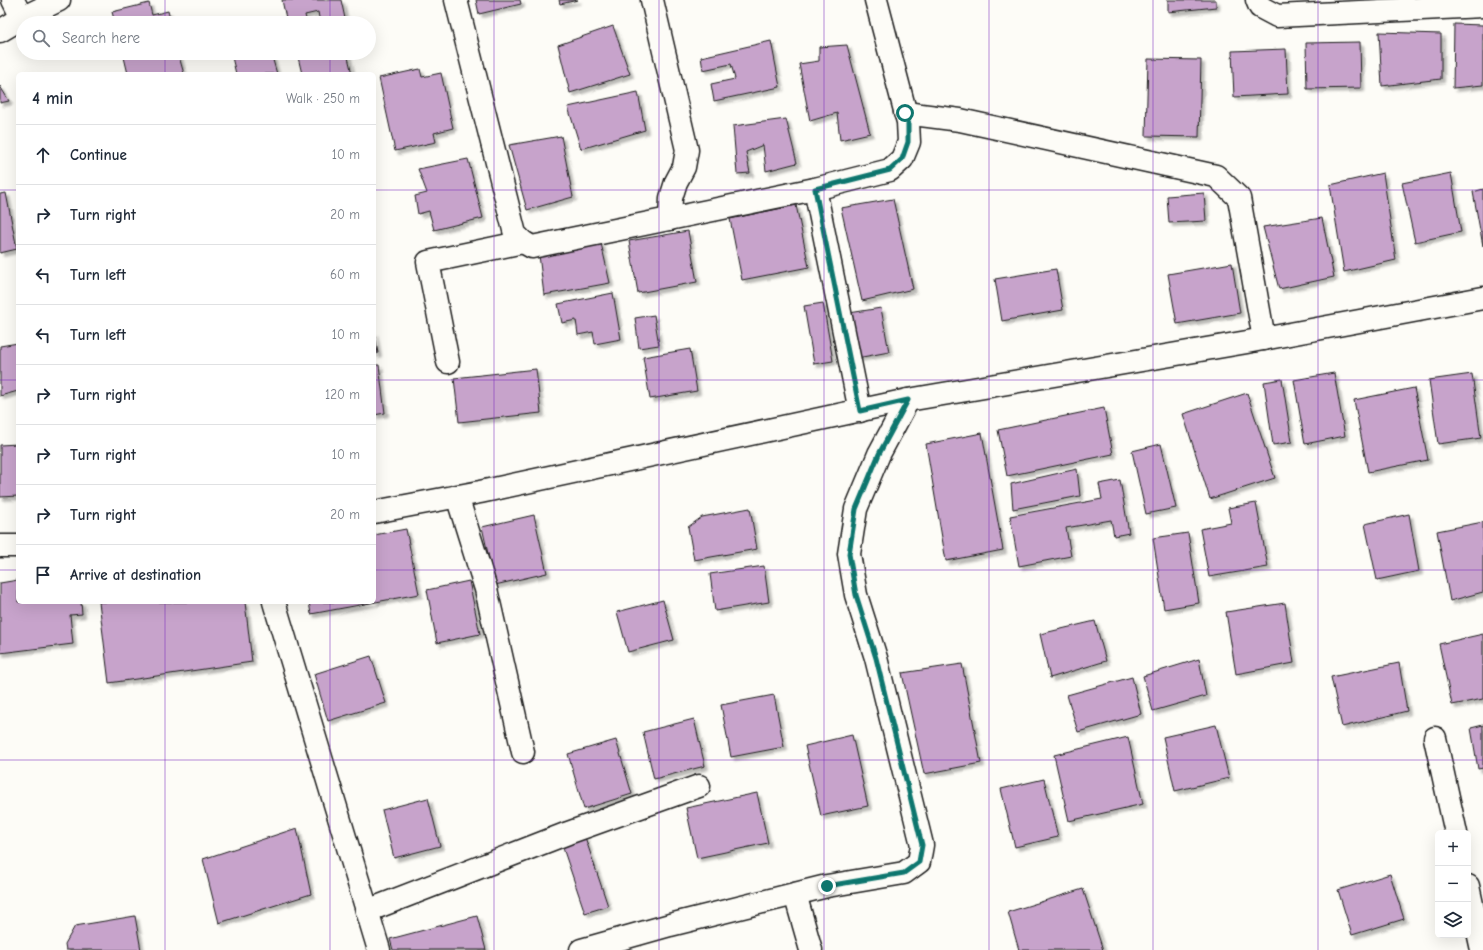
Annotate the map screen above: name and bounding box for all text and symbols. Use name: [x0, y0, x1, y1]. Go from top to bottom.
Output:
search box: [16, 16, 376, 60]
icon: search: [30, 27, 52, 49]
text: Search here: [62, 29, 140, 47]
text: 4 min: [32, 89, 73, 108]
text: Walk · 250 m: [286, 91, 360, 106]
route start: [896, 104, 914, 122]
icon: ahead: [32, 144, 54, 166]
text: Continue: [70, 146, 127, 164]
text: 10 m: [332, 147, 360, 162]
icon: right: [32, 204, 54, 226]
text: Turn right: [70, 206, 136, 224]
text: 20 m: [330, 207, 360, 222]
icon: left: [32, 264, 54, 286]
text: Turn left: [70, 266, 126, 284]
text: 60 m: [330, 267, 360, 282]
icon: left: [32, 324, 54, 346]
text: Turn left: [70, 326, 126, 344]
text: 10 m: [332, 327, 360, 342]
icon: right: [32, 384, 54, 406]
text: Turn right: [70, 386, 136, 404]
text: 120 m: [325, 387, 360, 402]
icon: right: [32, 444, 54, 466]
text: Turn right: [70, 446, 136, 464]
text: 10 m: [332, 447, 360, 462]
icon: right: [32, 504, 54, 526]
text: Turn right: [70, 506, 136, 524]
text: 20 m: [330, 507, 360, 522]
icon: arrive: [32, 564, 54, 586]
text: Arrive at destination: [70, 566, 201, 584]
map controls: [1435, 830, 1471, 938]
button: +: [1435, 830, 1471, 866]
button: −: [1435, 866, 1471, 902]
route end: [818, 877, 836, 895]
button: layers: [1435, 902, 1471, 938]

